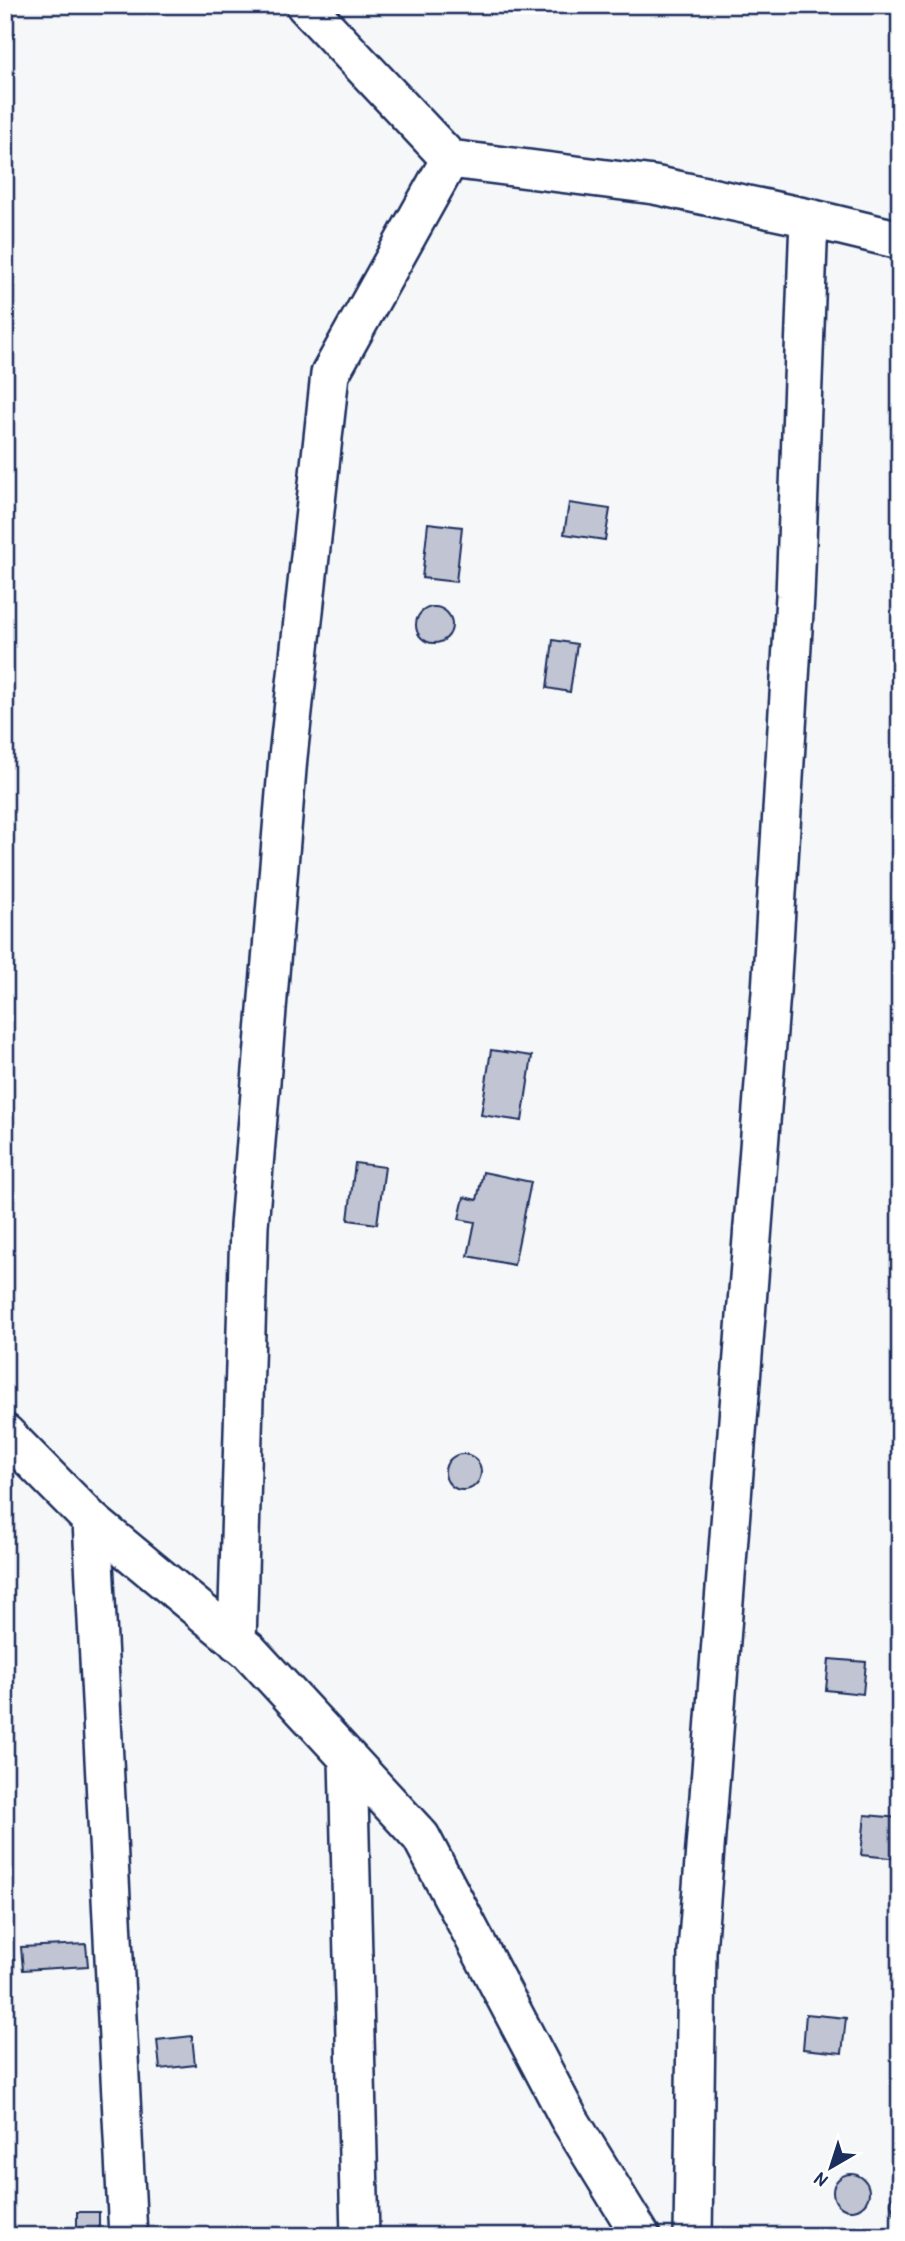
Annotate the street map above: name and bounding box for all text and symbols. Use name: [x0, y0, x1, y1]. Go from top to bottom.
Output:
north arrow: [796, 2132, 866, 2202]
text: N: [808, 2167, 832, 2193]

